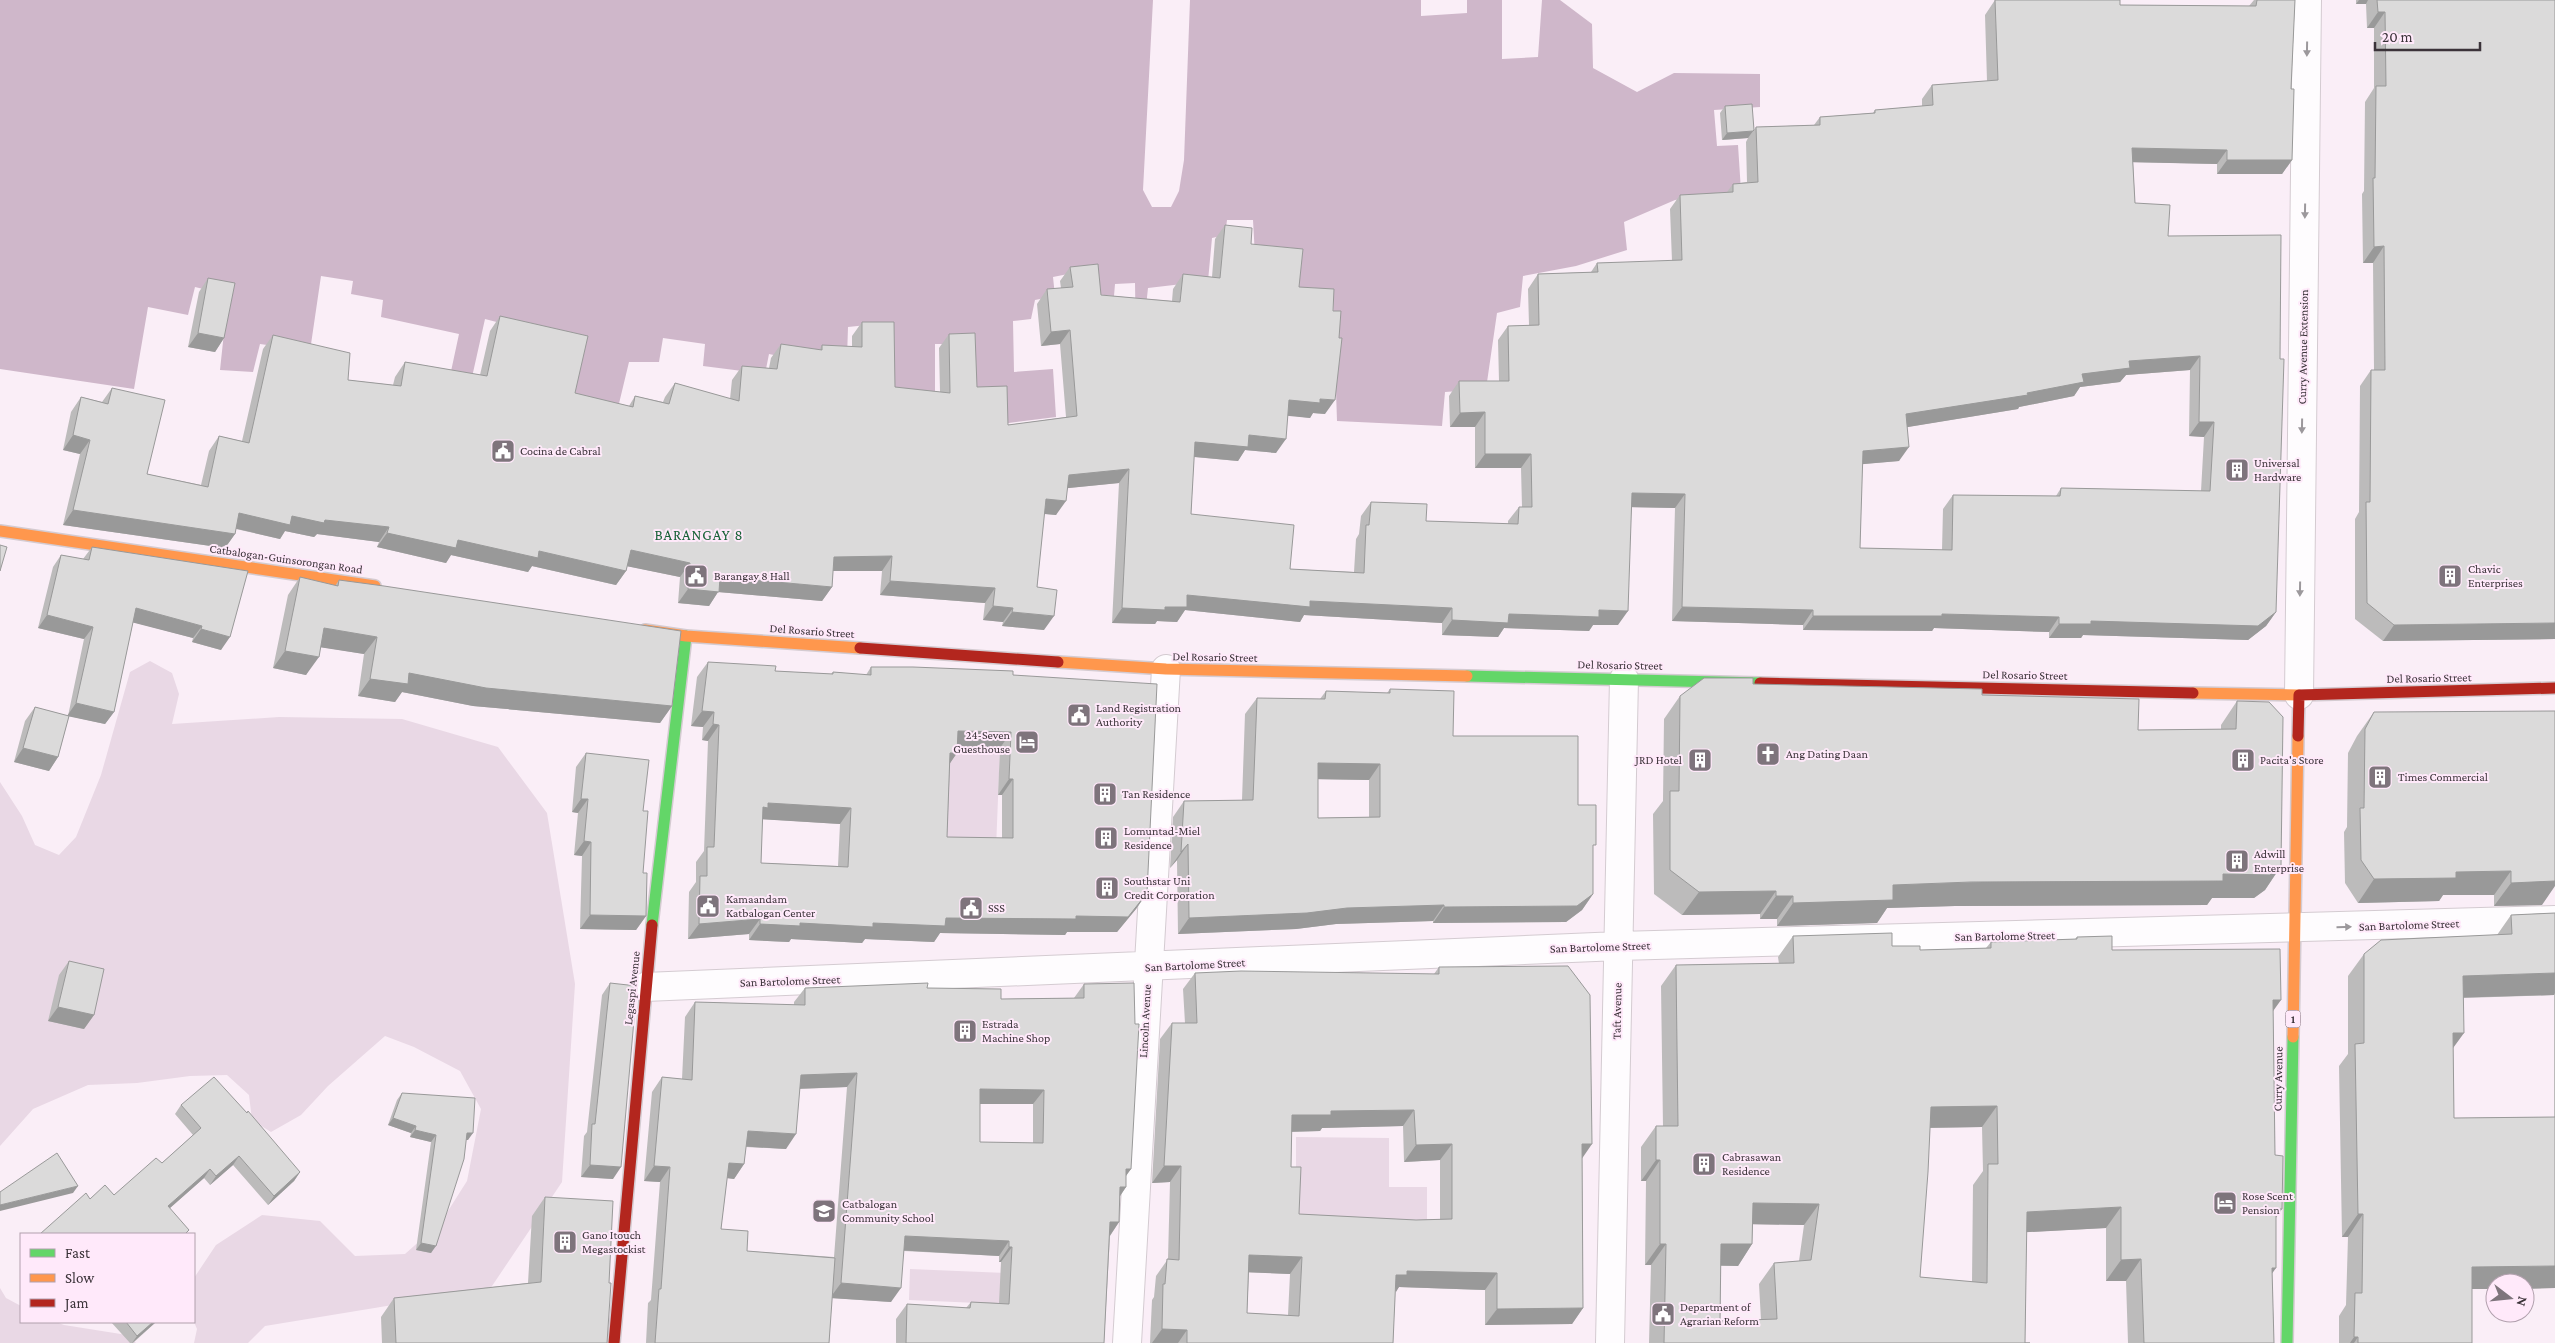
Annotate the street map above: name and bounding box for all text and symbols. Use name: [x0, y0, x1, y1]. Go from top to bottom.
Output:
scale bar: [2375, 20, 2480, 52]
text: 20 m: [2382, 29, 2413, 45]
one-way arrow: [2302, 41, 2310, 57]
one-way arrow: [2300, 203, 2308, 219]
street label: Curry Avenue Extension: [2295, 289, 2311, 405]
one-way arrow: [2298, 418, 2306, 434]
public building icon: Cocina de Cabral: [490, 438, 516, 464]
place label: Cocina de Cabral: [520, 444, 601, 458]
place label: Universal Hardware: [2254, 456, 2301, 484]
building icon: Universal Hardware: [2224, 457, 2250, 483]
district label: BARANGAY 8: [654, 527, 744, 543]
street label: Catbalogan-Guinsorongan Road: [209, 541, 364, 577]
place label: Chavic Enterprises: [2468, 562, 2523, 590]
public building icon: Barangay 8 Hall: [683, 563, 709, 589]
building icon: Chavic Enterprises: [2437, 563, 2463, 589]
place label: Barangay 8 Hall: [714, 569, 790, 583]
one-way arrow: [2296, 581, 2304, 597]
street label: Del Rosario Street: [769, 621, 856, 641]
street label: Del Rosario Street: [1172, 649, 1259, 665]
street label: Del Rosario Street: [1577, 657, 1664, 673]
street label: Del Rosario Street: [1982, 667, 2069, 683]
street label: Del Rosario Street: [2386, 670, 2473, 686]
place label: Land Registration Authority: [1096, 701, 1182, 729]
public building icon: Land Registration Authority: [1066, 702, 1092, 728]
place label: 24-Seven Guesthouse: [953, 728, 1011, 756]
hotel icon: 24-Seven Guesthouse: [1014, 729, 1040, 755]
church icon: Ang Dating Daan: [1755, 741, 1781, 767]
building icon: JRD Hotel: [1687, 747, 1713, 773]
place label: Ang Dating Daan: [1786, 747, 1869, 761]
building icon: Pacita's Store: [2230, 747, 2256, 773]
place label: JRD Hotel: [1634, 753, 1682, 767]
place label: Pacita's Store: [2260, 753, 2323, 767]
building icon: Times Commercial: [2367, 764, 2393, 790]
place label: Times Commercial: [2398, 770, 2488, 784]
building icon: Tan Residence: [1092, 781, 1118, 807]
place label: Tan Residence: [1122, 787, 1190, 801]
place label: Lomuntad-Miel Residence: [1124, 824, 1200, 852]
building icon: Lomuntad-Miel Residence: [1093, 825, 1119, 851]
place label: Adwill Enterprise: [2254, 847, 2304, 875]
building icon: Adwill Enterprise: [2224, 848, 2250, 874]
place label: Southstar Uni Credit Corporation: [1124, 874, 1215, 902]
building icon: Southstar Uni Credit Corporation: [1094, 875, 1120, 901]
place label: Kamaandam Katbalogan Center: [726, 892, 816, 920]
public building icon: Kamaandam Katbalogan Center: [695, 893, 721, 919]
public building icon: SSS: [958, 895, 984, 921]
place label: SSS: [988, 901, 1005, 915]
street label: San Bartolome Street: [2359, 916, 2460, 934]
one-way arrow: [2336, 923, 2352, 931]
street label: San Bartolome Street: [1955, 928, 2056, 944]
street label: San Bartolome Street: [1550, 938, 1651, 956]
street label: Legaspi Avenue: [621, 950, 643, 1026]
street label: San Bartolome Street: [1144, 955, 1247, 975]
street label: San Bartolome Street: [740, 972, 841, 990]
street label: Taft Avenue: [1610, 982, 1624, 1040]
street label: Lincoln Avenue: [1136, 984, 1154, 1058]
road number: 1: [2286, 1011, 2300, 1028]
place label: Estrada Machine Shop: [982, 1017, 1050, 1045]
building icon: Estrada Machine Shop: [952, 1018, 978, 1044]
street label: Curry Avenue: [2270, 1046, 2286, 1112]
place label: Cabrasawan Residence: [1722, 1150, 1782, 1178]
building icon: Cabrasawan Residence: [1691, 1151, 1717, 1177]
place label: Rose Scent Pension: [2242, 1189, 2294, 1217]
hotel icon: Rose Scent Pension: [2212, 1190, 2238, 1216]
place label: Catbalogan Community School: [842, 1197, 934, 1225]
school or university icon: Catbalogan Community School: [811, 1198, 837, 1224]
place label: Gano Itouch Megastockist: [582, 1228, 647, 1256]
building icon: Gano Itouch Megastockist: [552, 1229, 578, 1255]
legend: [20, 1233, 195, 1323]
text: Fast: [65, 1245, 91, 1261]
text: Slow: [65, 1270, 95, 1286]
north arrow: [2485, 1273, 2535, 1323]
text: Jam: [63, 1295, 88, 1312]
text: N: [2513, 1295, 2532, 1309]
place label: Department of Agrarian Reform: [1680, 1300, 1759, 1328]
public building icon: Department of Agrarian Reform: [1650, 1301, 1676, 1327]

